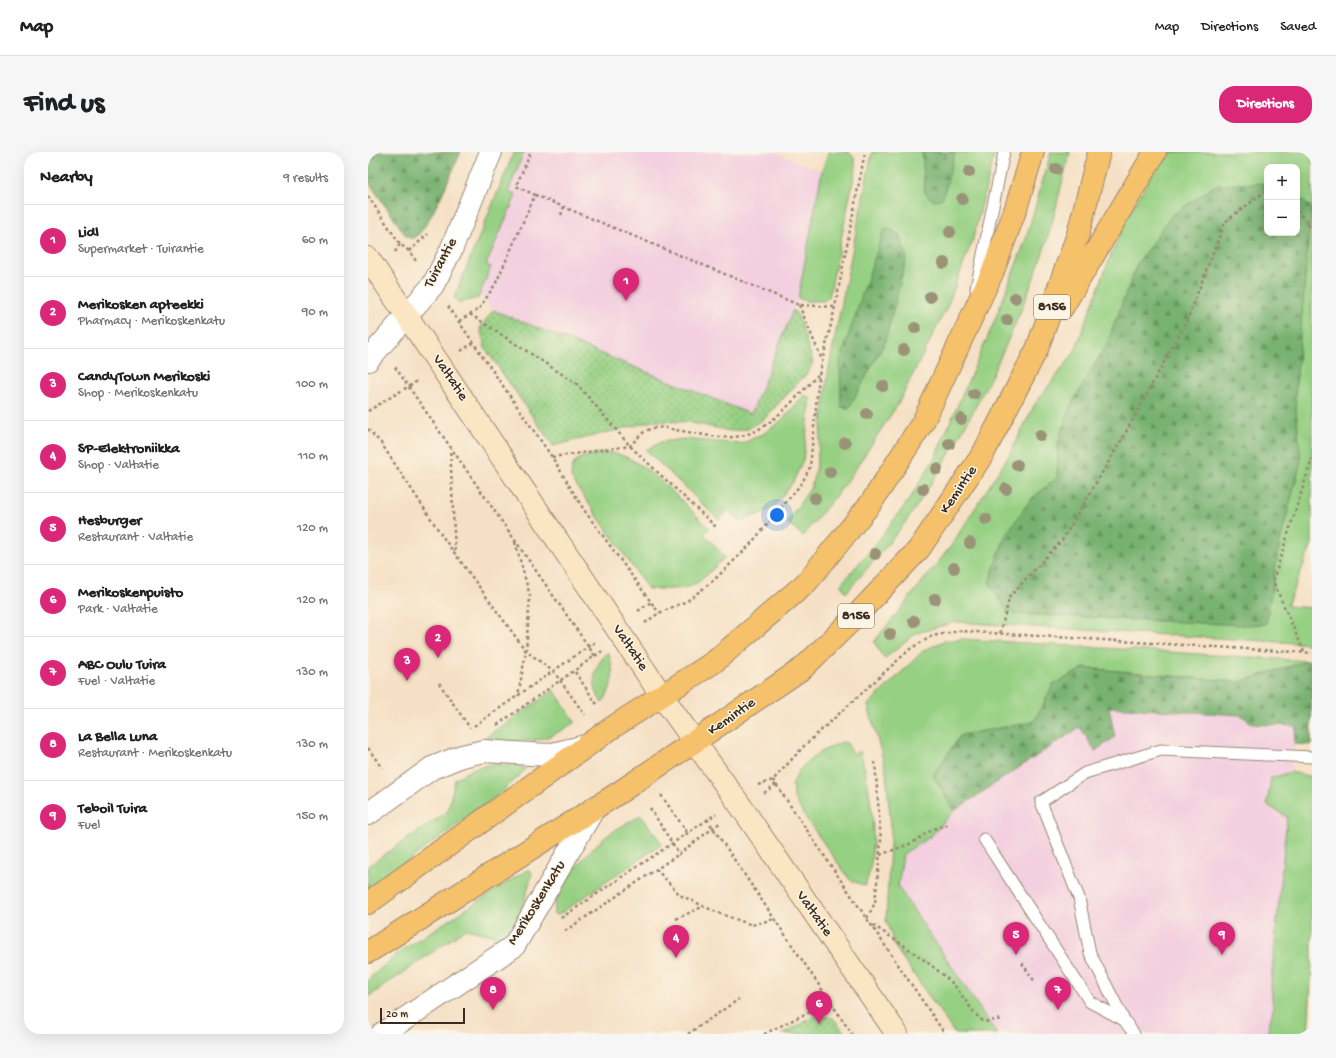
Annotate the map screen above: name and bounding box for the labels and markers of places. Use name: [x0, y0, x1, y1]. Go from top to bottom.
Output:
pin: 1: [613, 268, 639, 301]
pin: 2: [425, 625, 451, 658]
pin: 3: [394, 648, 420, 681]
pin: 5: [1003, 922, 1029, 955]
pin: 9: [1209, 922, 1235, 955]
pin: 4: [663, 925, 689, 958]
pin: 8: [480, 977, 506, 1010]
pin: 7: [1045, 977, 1071, 1010]
pin: 6: [806, 991, 832, 1024]

